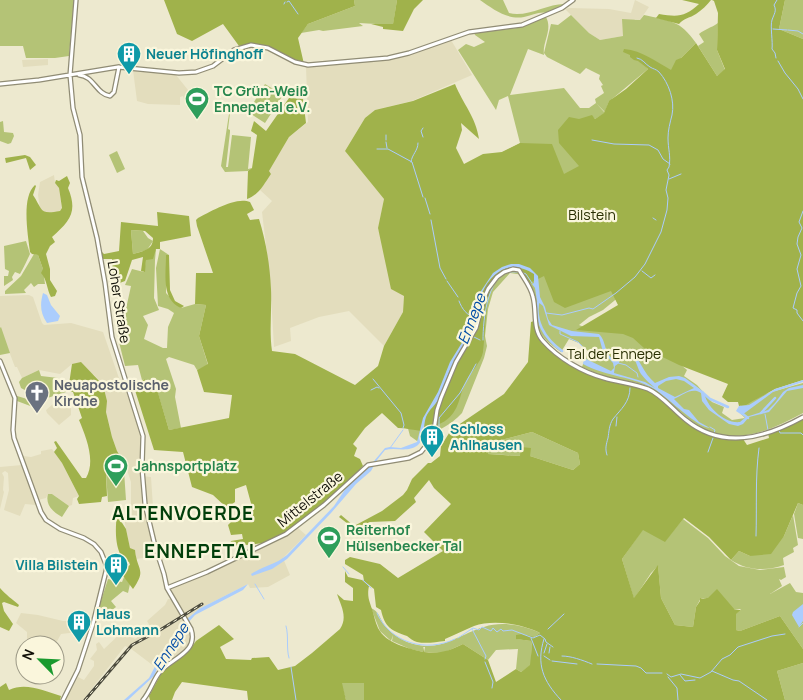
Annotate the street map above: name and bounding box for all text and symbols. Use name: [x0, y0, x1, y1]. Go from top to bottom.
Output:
building icon: Neuer Höfinghoff: [116, 41, 142, 75]
place label: Neuer Höfinghoff: [146, 44, 263, 63]
place label: TC Grün-Weiß Ennepetal e.V.: [214, 81, 310, 116]
sports icon: TC Grün-Weiß Ennepetal e.V.: [184, 86, 210, 120]
park label: Bilstein: [568, 205, 616, 224]
street label: Loher Straße: [104, 259, 135, 344]
water label: Ennepe: [452, 289, 491, 347]
park label: Tal der Ennepe: [567, 344, 661, 363]
place label: Neuapostolische Kirche: [54, 375, 169, 410]
church icon: Neuapostolische Kirche: [24, 380, 50, 414]
place label: Schloss Ahlhausen: [450, 419, 522, 454]
building icon: Schloss Ahlhausen: [419, 424, 445, 458]
sports icon: Jahnsportplatz: [103, 453, 129, 487]
place label: Jahnsportplatz: [134, 456, 237, 475]
street label: Mittelstraße: [273, 466, 346, 531]
district label: ALTENVOERDE: [112, 500, 254, 526]
place label: Reiterhof Hülsenbecker Tal: [346, 520, 462, 555]
sports icon: Reiterhof Hülsenbecker Tal: [316, 525, 342, 559]
district label: ENNEPETAL: [144, 538, 260, 564]
building icon: Villa Bilstein: [103, 552, 129, 586]
place label: Villa Bilstein: [16, 555, 98, 574]
place label: Haus Lohmann: [96, 604, 159, 639]
building icon: Haus Lohmann: [66, 609, 92, 643]
water label: Ennepe: [147, 618, 194, 674]
north arrow: [15, 635, 65, 685]
text: N: [17, 646, 38, 663]

